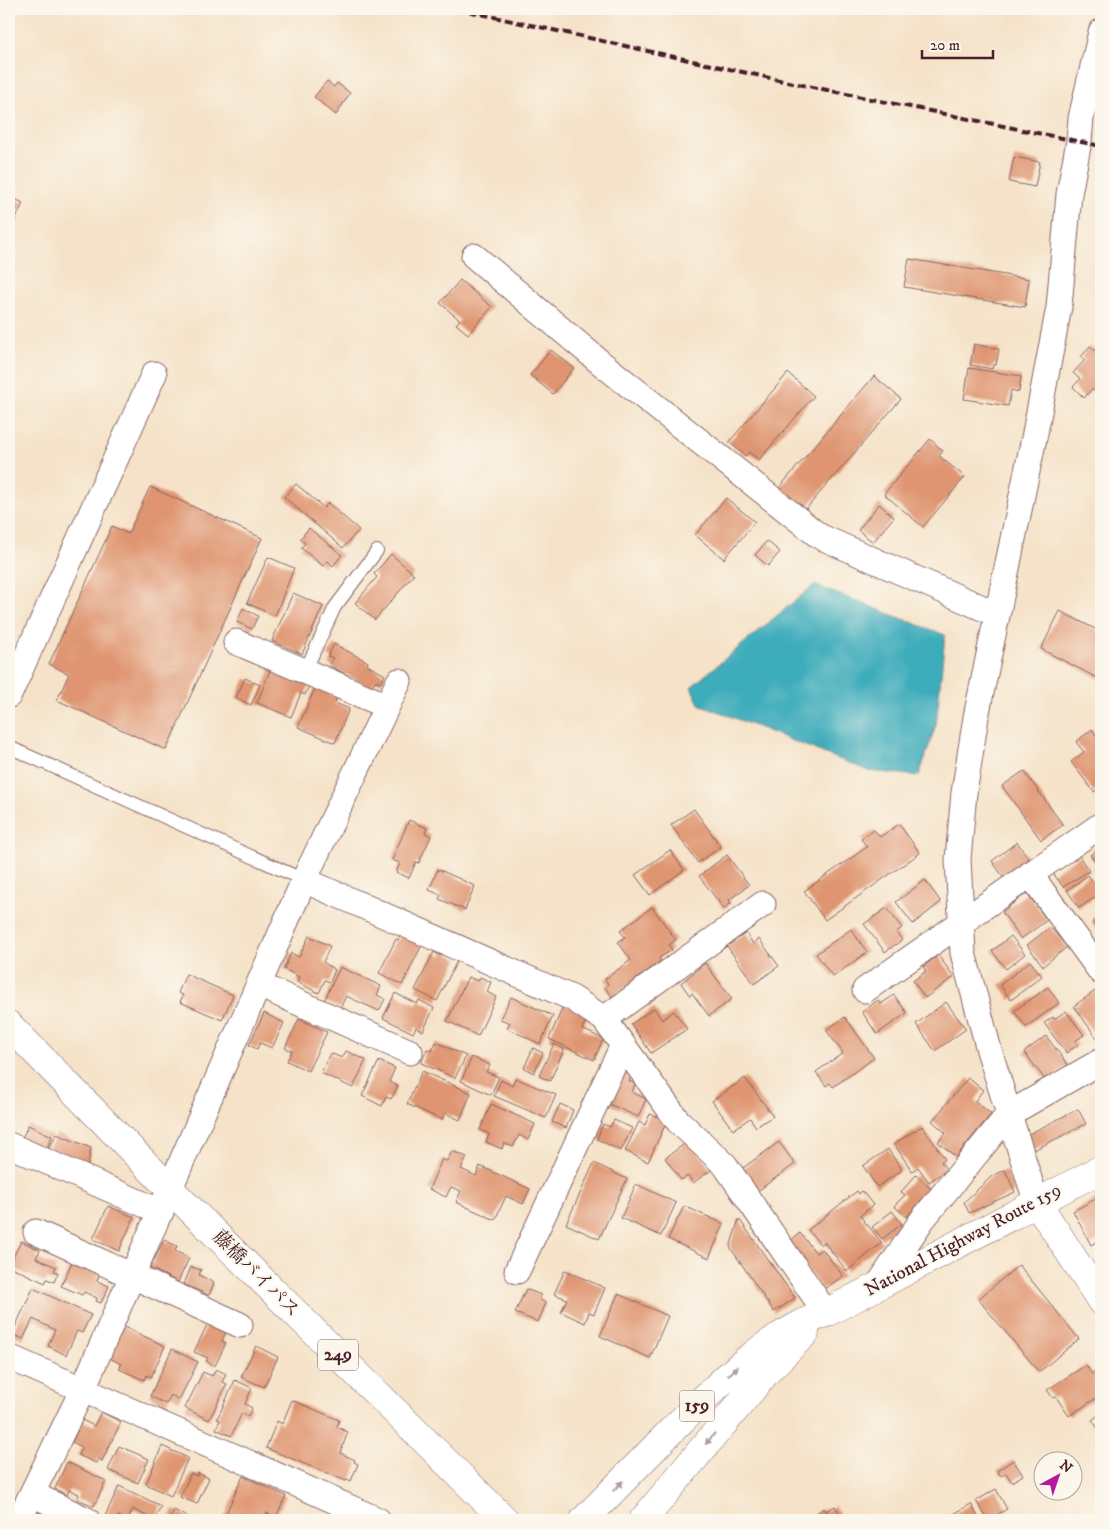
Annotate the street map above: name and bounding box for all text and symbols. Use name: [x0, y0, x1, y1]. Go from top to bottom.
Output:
scale bar: [922, 28, 994, 60]
text: 20 m: [930, 36, 960, 55]
street label: National Highway Route 159: [861, 1178, 1065, 1302]
street label: 藤橋バイパス: [208, 1226, 304, 1322]
road number: 249: [318, 1340, 358, 1370]
one-way arrow: [727, 1365, 739, 1377]
road number: 159: [680, 1390, 714, 1422]
one-way arrow: [705, 1433, 716, 1446]
north arrow: [1032, 1452, 1082, 1502]
text: N: [1056, 1456, 1076, 1478]
one-way arrow: [612, 1480, 624, 1492]

